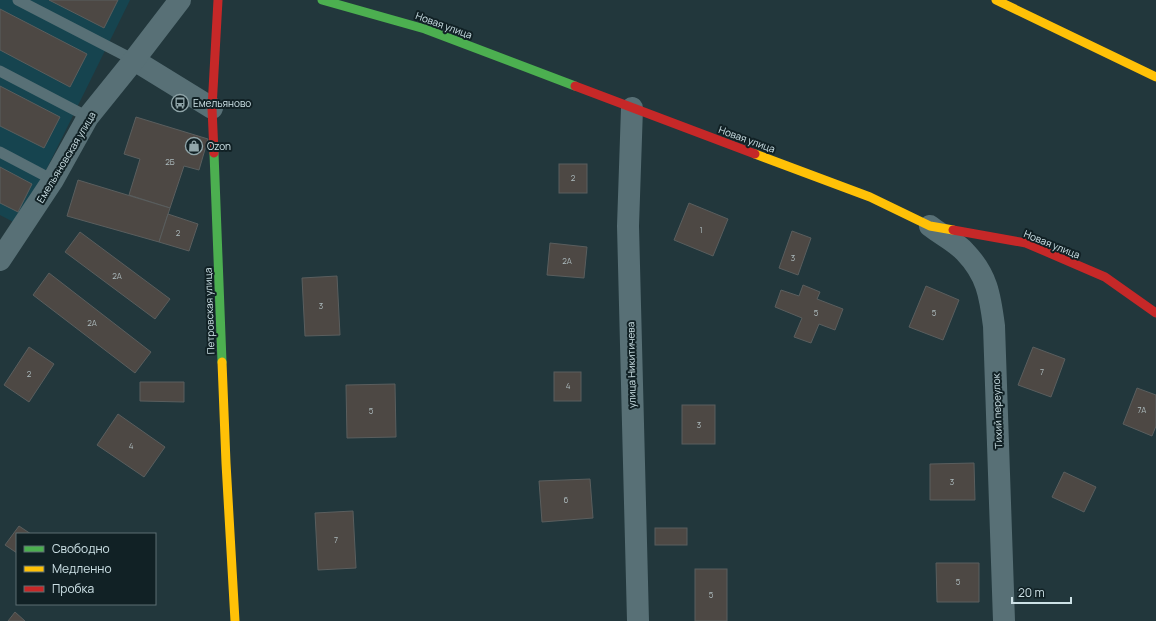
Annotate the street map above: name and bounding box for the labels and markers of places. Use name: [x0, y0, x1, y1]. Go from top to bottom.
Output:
bus stop icon: Емельяново: [170, 93, 190, 113]
place label: Емельяново: [193, 96, 251, 110]
shop icon: Ozon: [184, 136, 204, 156]
place label: Ozon: [207, 139, 231, 153]

